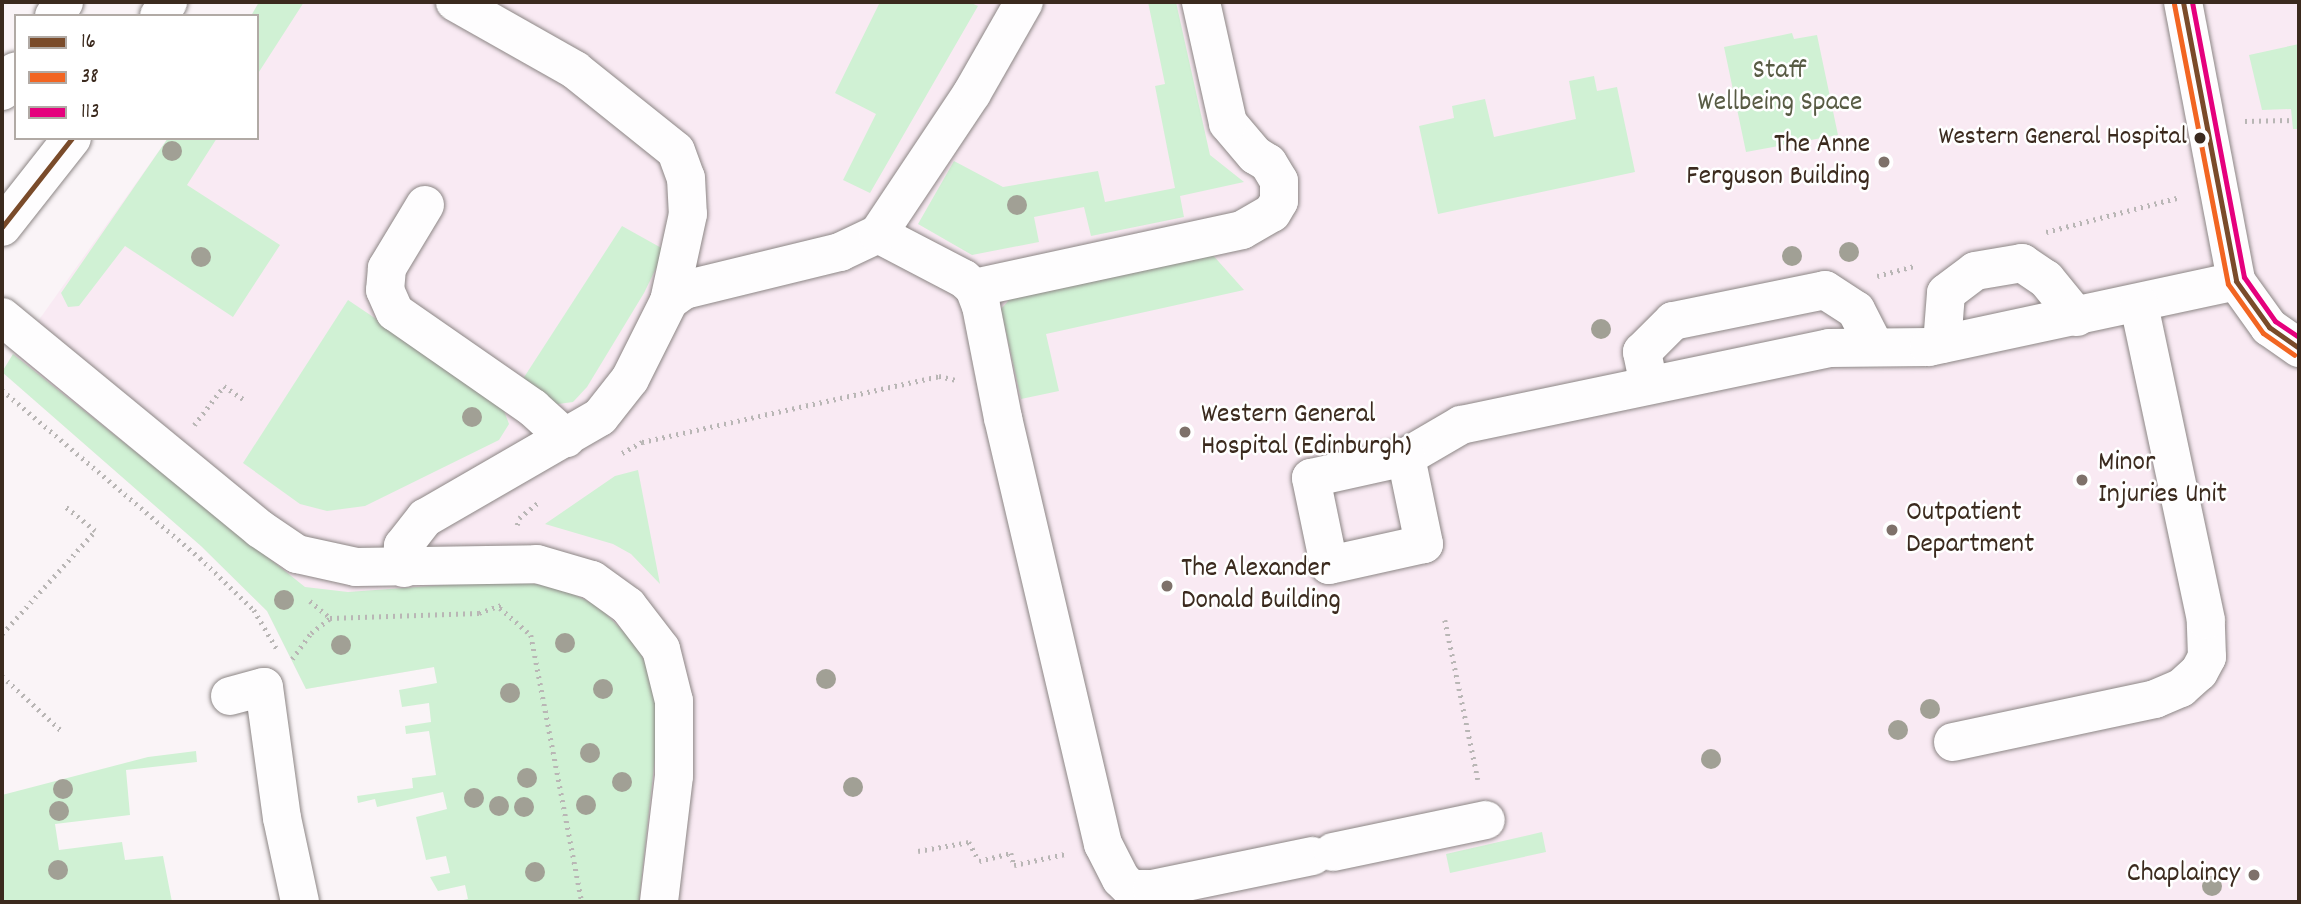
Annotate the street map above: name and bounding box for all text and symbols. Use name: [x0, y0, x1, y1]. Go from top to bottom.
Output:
legend: [14, 14, 259, 140]
text: 16: [81, 28, 96, 58]
park label: Staff Wellbeing Space: [1698, 55, 1862, 121]
text: 38: [81, 63, 99, 93]
text: 113: [81, 98, 100, 128]
place label: Western General Hospital: [1938, 122, 2187, 154]
place label: The Anne Ferguson Building: [1686, 129, 1870, 195]
marker: Western General Hospital: [2193, 131, 2207, 145]
marker: The Anne Ferguson Building: [1876, 154, 1892, 170]
place label: Western General Hospital (Edinburgh): [1201, 399, 1412, 465]
marker: Western General Hospital (Edinburgh): [1175, 422, 1195, 442]
place label: Minor Injuries Unit: [2098, 447, 2227, 513]
marker: Minor Injuries Unit: [2072, 470, 2092, 490]
place label: Outpatient Department: [1906, 497, 2034, 563]
marker: Outpatient Department: [1884, 522, 1900, 538]
place label: The Alexander Donald Building: [1181, 553, 1341, 619]
marker: The Alexander Donald Building: [1159, 578, 1175, 594]
place label: Chaplaincy: [2127, 858, 2240, 892]
marker: Chaplaincy: [2246, 867, 2262, 883]

